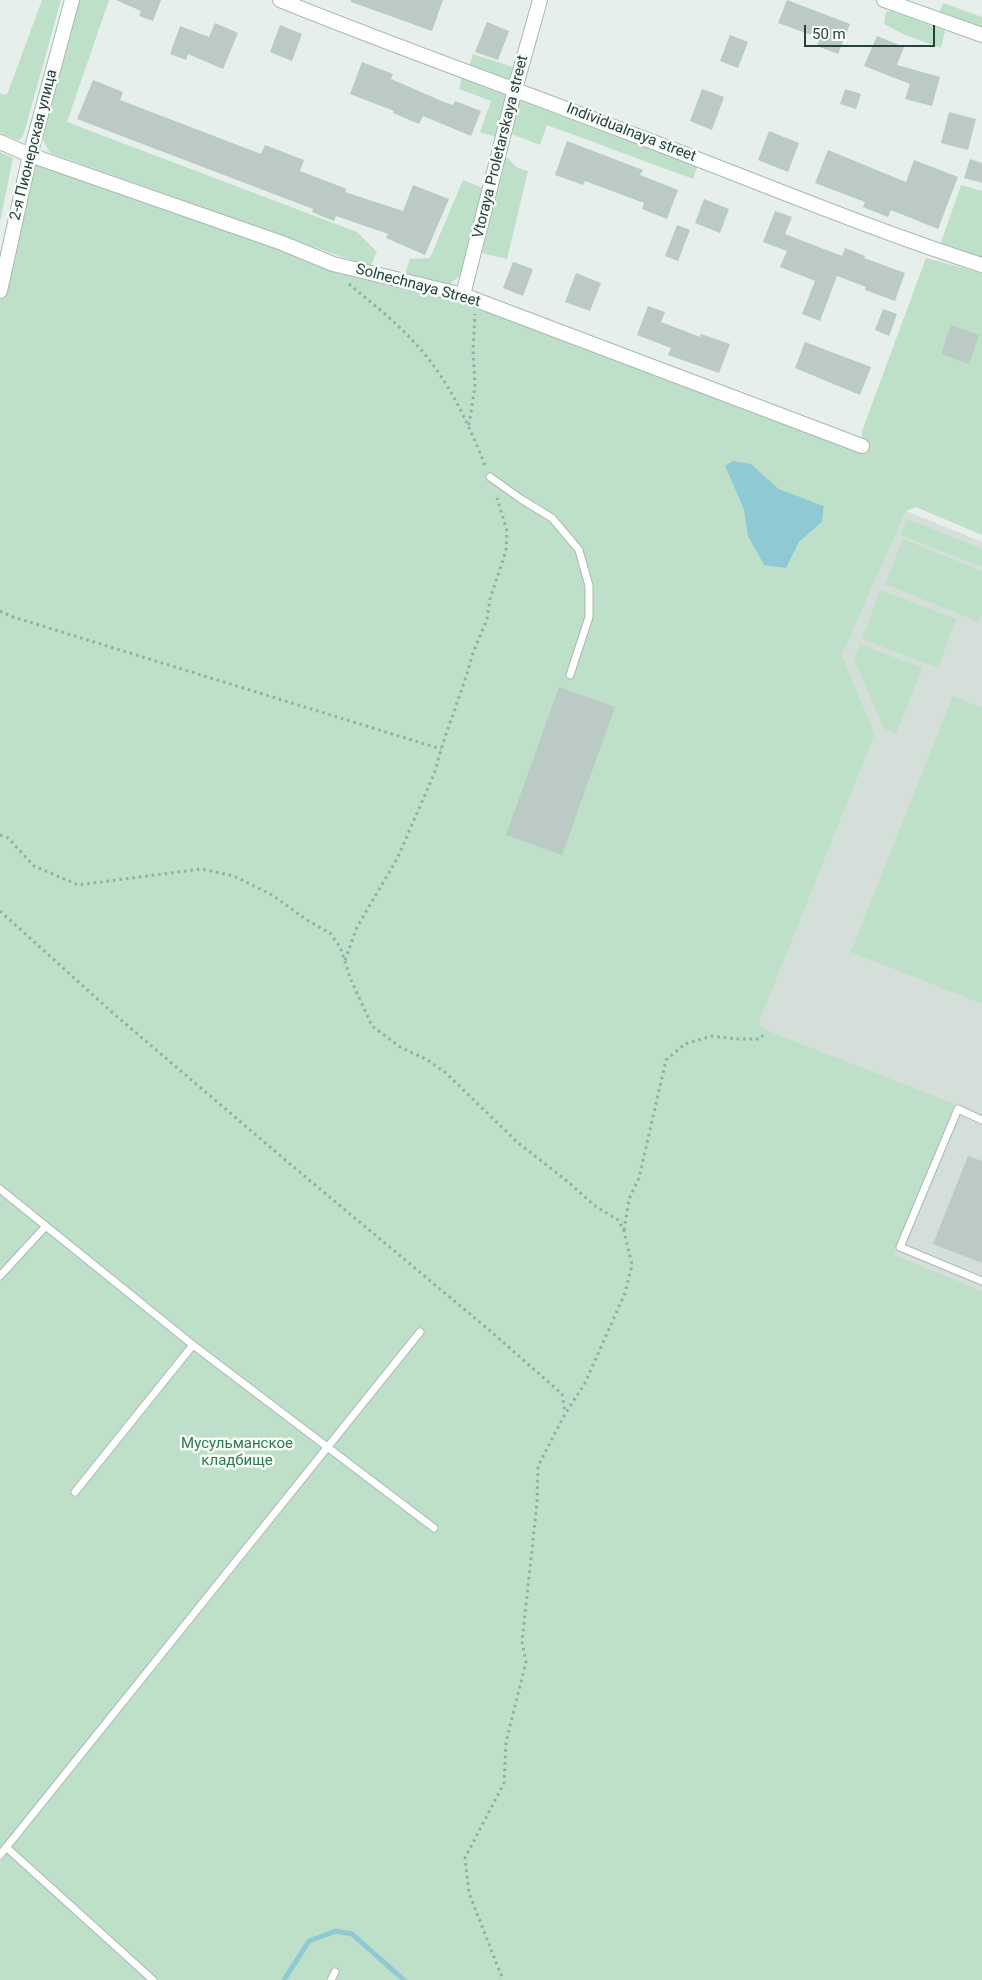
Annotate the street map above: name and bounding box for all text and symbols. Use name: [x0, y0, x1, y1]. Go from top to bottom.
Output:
scale bar: [807, 15, 938, 47]
text: 50 m: [812, 25, 846, 43]
street label: Vtoraya Proletarskaya street: [470, 54, 532, 240]
street label: 2-я Пионерская улица: [7, 68, 61, 222]
street label: Individualnaya street: [564, 100, 698, 166]
street label: Solnechnaya Street: [354, 261, 482, 311]
park label: Мусульманское кладбище: [181, 1435, 293, 1470]

